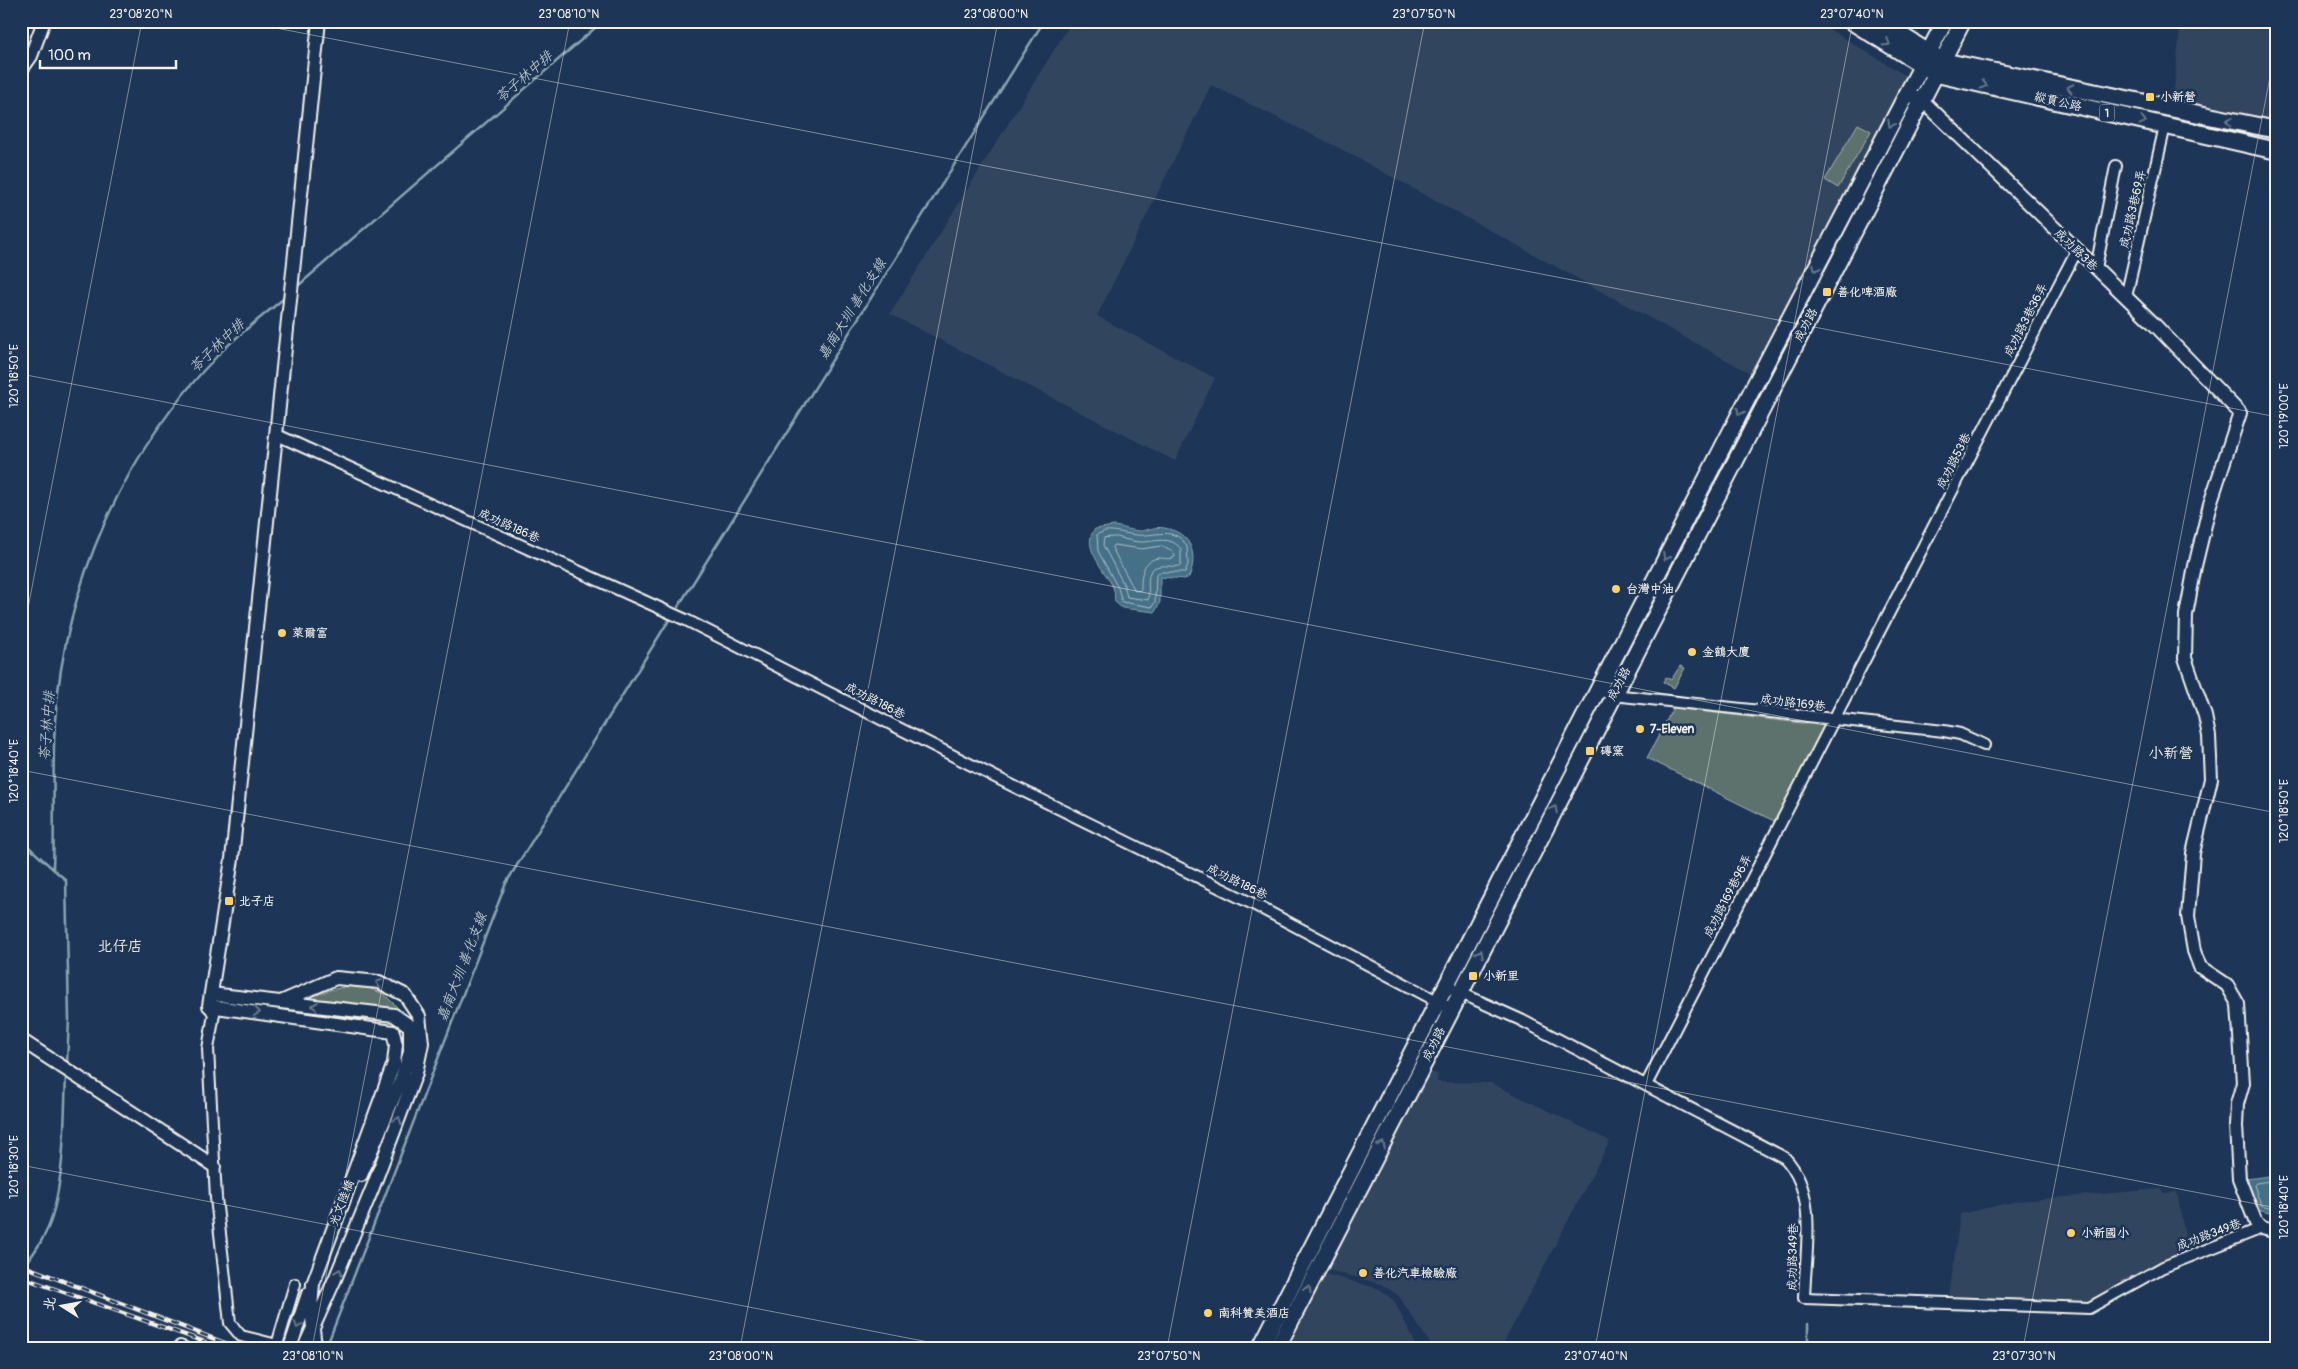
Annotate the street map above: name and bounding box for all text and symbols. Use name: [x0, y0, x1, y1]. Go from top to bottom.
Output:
text: 23°08'20"N: [110, 7, 172, 22]
text: 23°08'10"N: [539, 7, 599, 22]
text: 23°08'00"N: [964, 7, 1028, 22]
text: 23°07'50"N: [1393, 7, 1455, 22]
text: 23°07'40"N: [1820, 7, 1884, 22]
one-way arrow: [1881, 37, 1890, 47]
scale bar: [40, 38, 176, 70]
text: 100 m: [48, 46, 91, 65]
water label: 苓子林中排: [492, 46, 558, 106]
one-way arrow: [1980, 79, 1989, 90]
one-way arrow: [2065, 83, 2074, 94]
street label: 縱貫公路: [2033, 89, 2083, 115]
place label: 小新營: [2160, 90, 2196, 105]
marker: 小新營: [2144, 91, 2156, 103]
road number: 1: [2100, 105, 2114, 122]
one-way arrow: [2138, 115, 2147, 126]
one-way arrow: [2225, 116, 2233, 126]
one-way arrow: [1887, 119, 1897, 128]
street label: 成功路3巷69弄: [2117, 168, 2149, 250]
street label: 成功路3巷: [2051, 226, 2101, 274]
water label: 嘉南大圳 善化支線: [814, 255, 890, 362]
one-way arrow: [1812, 263, 1822, 272]
street label: 成功路3巷36弄: [2001, 281, 2051, 359]
place label: 善化啤酒廠: [1837, 285, 1897, 300]
marker: 善化啤酒廠: [1821, 286, 1833, 298]
street label: 成功路: [1791, 306, 1821, 344]
water label: 苓子林中排: [186, 314, 250, 376]
text: 120°18'50"E: [7, 344, 22, 408]
text: 120°19'00"E: [2277, 383, 2292, 449]
one-way arrow: [1736, 407, 1746, 416]
street label: 成功路53巷: [1933, 430, 1975, 492]
street label: 成功路186巷: [476, 506, 542, 546]
one-way arrow: [1662, 551, 1672, 560]
place label: 台灣中油: [1626, 582, 1674, 597]
marker: 台灣中油: [1610, 583, 1622, 595]
place label: 萊爾富: [292, 626, 328, 641]
marker: 萊爾富: [276, 627, 288, 639]
place label: 金鶴大廈: [1702, 645, 1750, 660]
marker: 金鶴大廈: [1686, 646, 1698, 658]
street label: 成功路: [1604, 665, 1634, 703]
street label: 成功路186巷: [842, 679, 908, 723]
water label: 苓子林中排: [36, 688, 58, 762]
street label: 成功路169巷: [1759, 692, 1827, 714]
place label: 7-Eleven: [1650, 722, 1695, 737]
marker: 7-Eleven: [1634, 723, 1646, 735]
text: 120°18'40"E: [7, 739, 22, 803]
place label: 磚窯: [1600, 744, 1624, 759]
district label: 小新營: [2148, 744, 2194, 763]
marker: 磚窯: [1584, 745, 1596, 757]
text: 120°18'50"E: [2277, 779, 2292, 843]
one-way arrow: [1548, 805, 1558, 814]
street label: 成功路169巷96弄: [1701, 852, 1755, 940]
street label: 成功路186巷: [1204, 861, 1270, 903]
place label: 北子店: [239, 894, 275, 909]
marker: 北子店: [223, 895, 235, 907]
water label: 嘉南大圳 善化支線: [433, 909, 491, 1024]
district label: 北仔店: [97, 937, 143, 956]
one-way arrow: [1474, 950, 1484, 959]
place label: 小新里: [1483, 969, 1519, 984]
marker: 小新里: [1467, 970, 1479, 982]
one-way arrow: [375, 979, 384, 989]
one-way arrow: [311, 1001, 319, 1012]
one-way arrow: [253, 1007, 262, 1017]
street label: 成功路: [1419, 1025, 1449, 1063]
one-way arrow: [392, 1117, 402, 1125]
text: 120°18'30"E: [7, 1135, 22, 1199]
one-way arrow: [1376, 1141, 1386, 1150]
text: 120°18'40"E: [2277, 1175, 2292, 1239]
street label: 光文陸橋: [326, 1178, 358, 1228]
street label: 成功路349巷: [2175, 1216, 2243, 1254]
street label: 成功路349巷: [1785, 1223, 1801, 1291]
place label: 小新國小: [2081, 1226, 2129, 1241]
marker: 小新國小: [2065, 1227, 2077, 1239]
place label: 善化汽車檢驗廠: [1373, 1266, 1457, 1281]
marker: 善化汽車檢驗廠: [1357, 1267, 1369, 1279]
one-way arrow: [333, 1268, 343, 1276]
north arrow: [38, 1282, 88, 1332]
one-way arrow: [1301, 1285, 1311, 1294]
text: 北: [40, 1295, 59, 1312]
place label: 南科贊美酒店: [1218, 1306, 1290, 1321]
marker: 南科贊美酒店: [1202, 1307, 1214, 1319]
one-way arrow: [294, 1320, 304, 1328]
text: 23°08'10"N: [283, 1349, 343, 1364]
text: 23°08'00"N: [709, 1349, 773, 1364]
text: 23°07'50"N: [1138, 1349, 1200, 1364]
text: 23°07'40"N: [1564, 1349, 1628, 1364]
text: 23°07'30"N: [1992, 1349, 2056, 1364]

